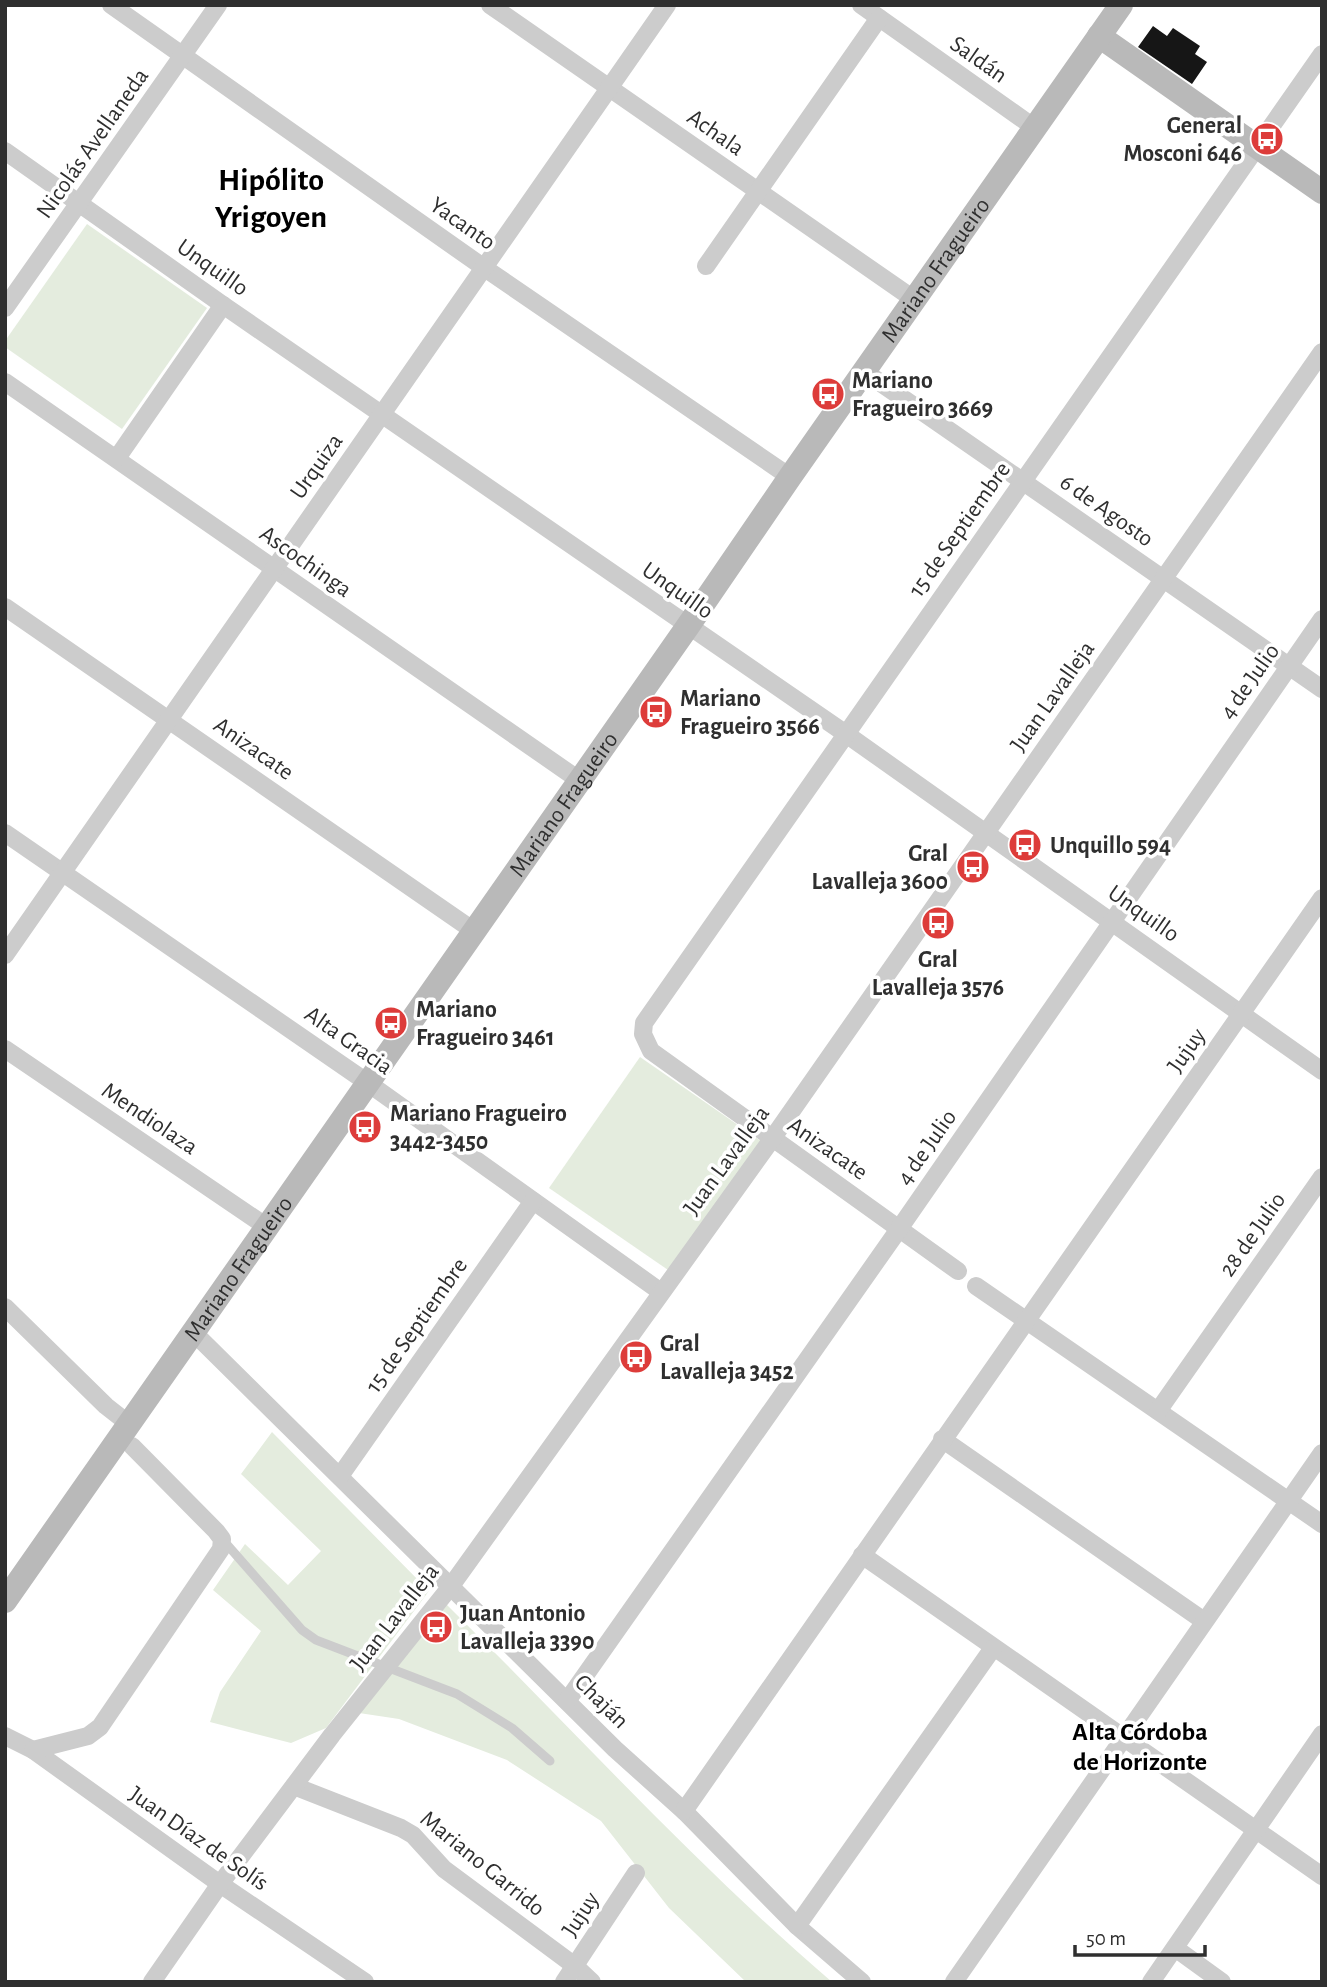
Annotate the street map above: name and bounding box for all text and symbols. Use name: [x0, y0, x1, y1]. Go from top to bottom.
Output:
street label: Saldán: [946, 32, 1011, 88]
street label: Nicolás Avellaneda: [32, 64, 153, 223]
street label: Achala: [683, 105, 748, 161]
place label: General Mosconi 646: [1123, 114, 1242, 166]
bus stop icon: General Mosconi 646: [1248, 120, 1286, 158]
district label: Hipólito Yrigoyen: [215, 164, 327, 233]
street label: Yacanto: [425, 193, 499, 255]
street label: Mariano Fragueiro: [877, 194, 995, 347]
street label: Unquillo: [172, 235, 252, 301]
place label: Mariano Fragueiro 3669: [852, 369, 993, 421]
bus stop icon: Mariano Fragueiro 3669: [809, 375, 847, 413]
street label: Urquiza: [286, 430, 348, 504]
street label: 15 de Septiembre: [905, 458, 1015, 601]
street label: 6 de Agosto: [1055, 470, 1158, 552]
street label: Ascochinga: [255, 522, 356, 602]
street label: Unquillo: [637, 558, 717, 624]
street label: Juan Lavalleja: [1006, 637, 1100, 756]
street label: 4 de Julio: [1215, 639, 1284, 724]
place label: Mariano Fragueiro 3566: [680, 687, 820, 739]
bus stop icon: Mariano Fragueiro 3566: [637, 693, 675, 731]
street label: Anizacate: [209, 713, 298, 785]
street label: Mariano Fragueiro: [505, 728, 623, 881]
bus stop icon: Unquillo 594: [1006, 826, 1044, 864]
place label: Unquillo 594: [1050, 834, 1171, 858]
place label: Gral Lavalleja 3600: [811, 842, 948, 894]
bus stop icon: Gral Lavalleja 3600: [954, 848, 992, 886]
street label: Unquillo: [1103, 881, 1183, 947]
bus stop icon: Gral Lavalleja 3576: [919, 904, 957, 942]
place label: Gral Lavalleja 3576: [872, 948, 1004, 1000]
place label: Mariano Fragueiro 3461: [416, 998, 555, 1050]
street label: Alta Gracia: [300, 1002, 397, 1080]
bus stop icon: Mariano Fragueiro 3461: [372, 1004, 410, 1042]
street label: Jujuy: [1163, 1024, 1210, 1077]
street label: Mendiolaza: [97, 1078, 202, 1160]
place label: Mariano Fragueiro 3442-3450: [390, 1102, 567, 1154]
street label: Juan Lavalleja: [679, 1102, 774, 1220]
street label: 4 de Julio: [892, 1105, 961, 1190]
bus stop icon: Mariano Fragueiro 3442-3450: [346, 1108, 384, 1146]
street label: Anizacate: [783, 1113, 872, 1185]
street label: 28 de Julio: [1215, 1188, 1290, 1281]
street label: Mariano Fragueiro: [180, 1192, 298, 1346]
street label: 15 de Septiembre: [362, 1254, 472, 1397]
place label: Gral Lavalleja 3452: [660, 1332, 794, 1384]
bus stop icon: Gral Lavalleja 3452: [617, 1338, 655, 1376]
street label: Juan Lavalleja: [346, 1560, 444, 1676]
place label: Juan Antonio Lavalleja 3390: [460, 1602, 594, 1654]
bus stop icon: Juan Antonio Lavalleja 3390: [417, 1608, 455, 1646]
street label: Chaján: [570, 1670, 633, 1733]
district label: Alta Córdoba de Horizonte: [1072, 1719, 1208, 1775]
street label: Juan Díaz de Solís: [125, 1782, 272, 1896]
street label: Mariano Garrido: [416, 1806, 549, 1921]
street label: Jujuy: [558, 1888, 604, 1941]
scale bar: [1075, 1913, 1204, 1957]
text: 50 m: [1086, 1928, 1126, 1949]

